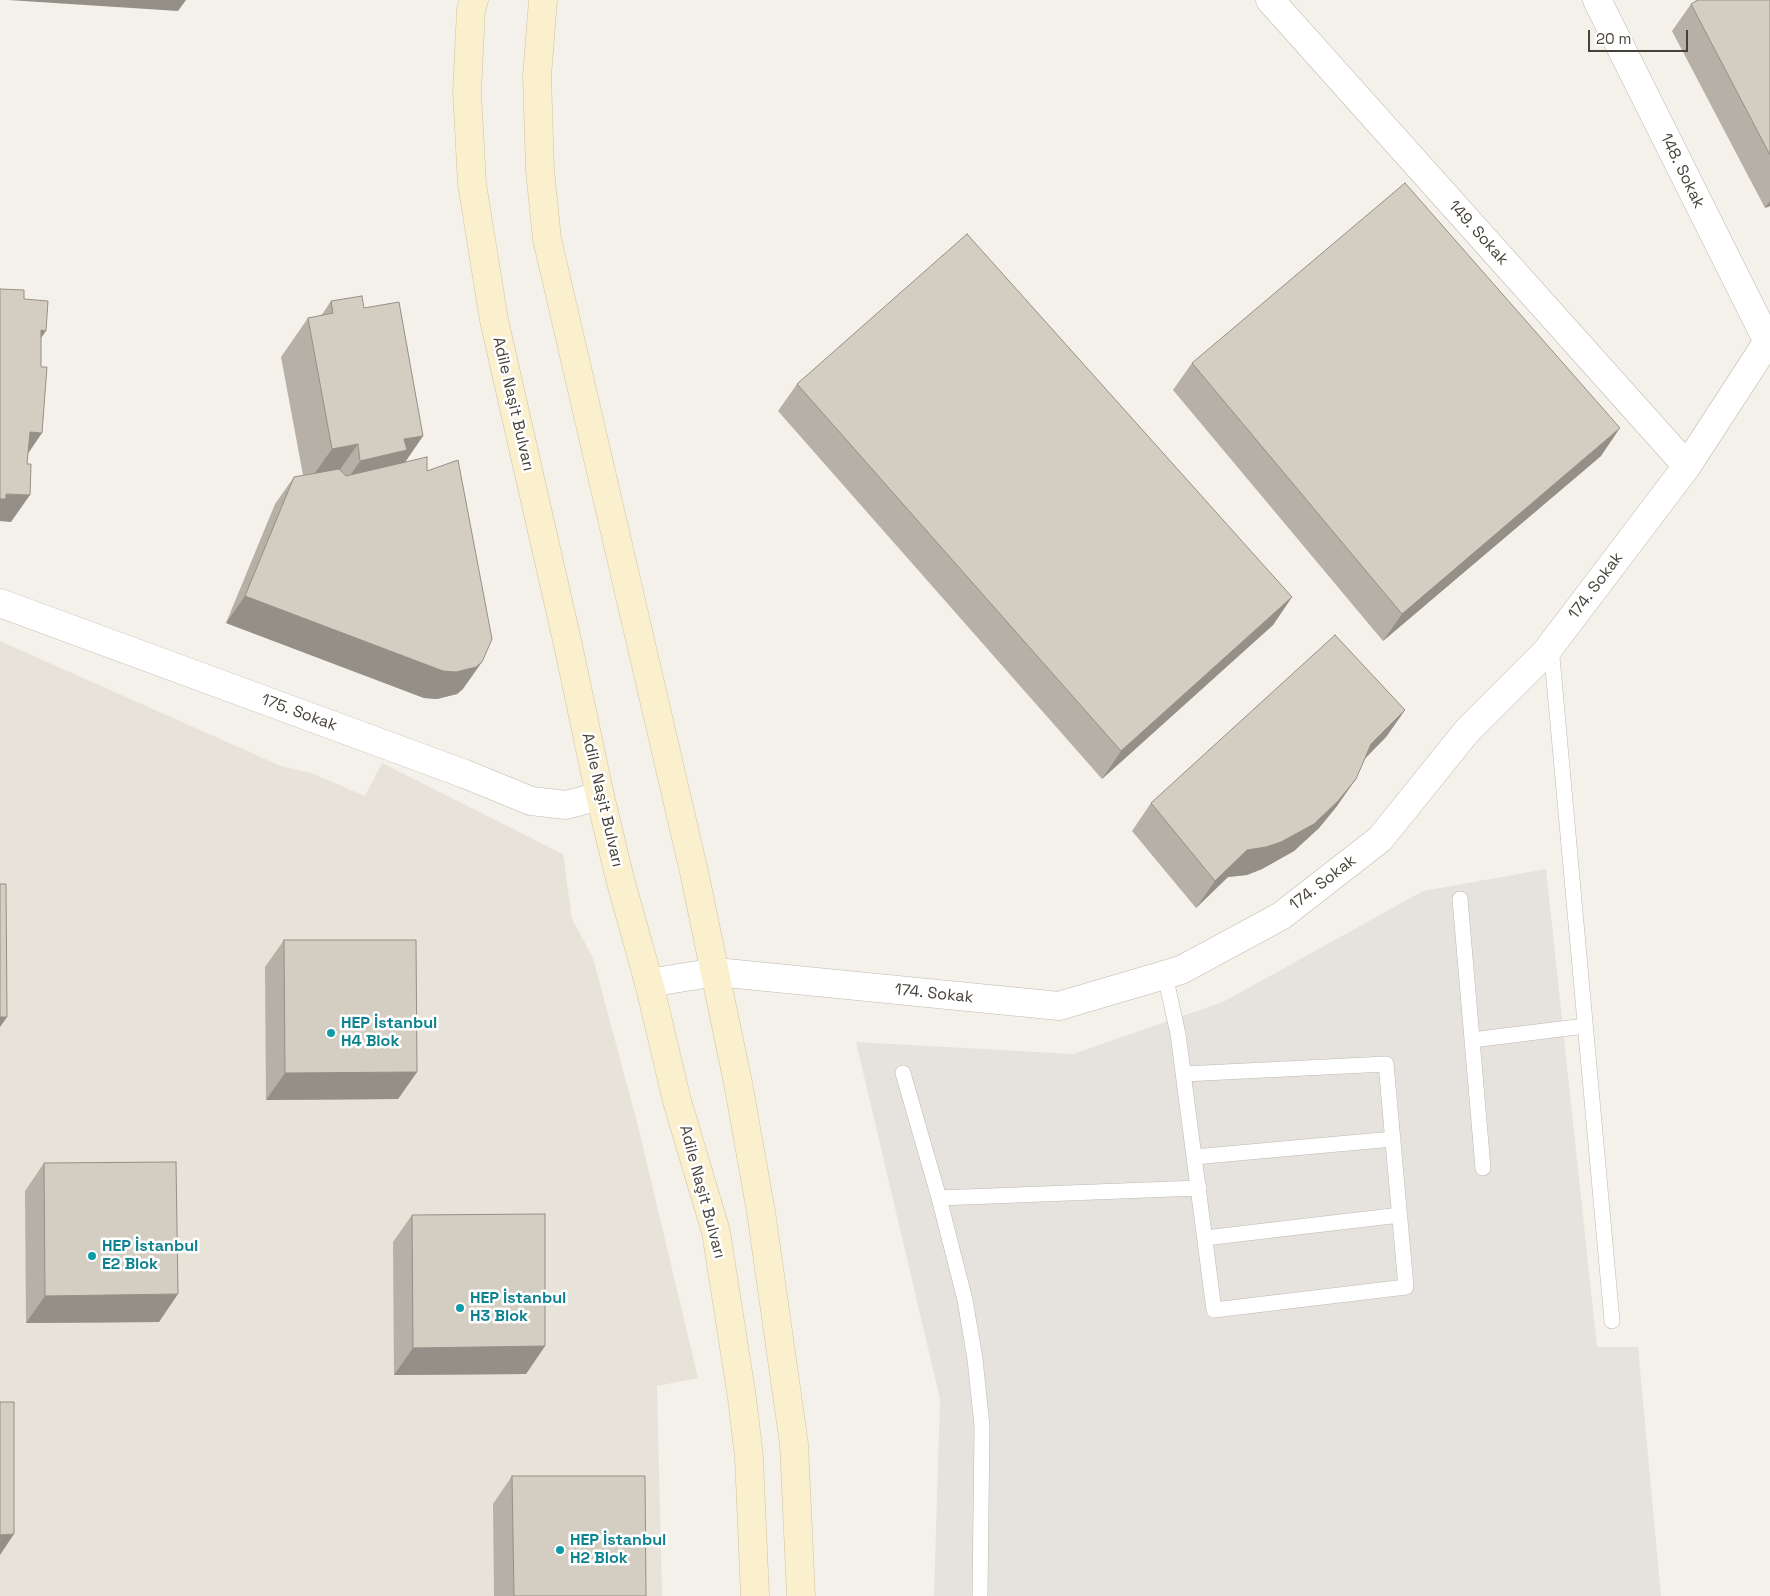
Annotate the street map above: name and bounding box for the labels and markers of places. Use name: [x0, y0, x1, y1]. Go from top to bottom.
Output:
place label: HEP İstanbul H4 Blok: [341, 1014, 437, 1052]
marker: HEP İstanbul H4 Blok: [325, 1027, 337, 1039]
place label: HEP İstanbul E2 Blok: [102, 1237, 198, 1275]
marker: HEP İstanbul E2 Blok: [86, 1250, 98, 1262]
place label: HEP İstanbul H3 Blok: [470, 1289, 566, 1327]
marker: HEP İstanbul H3 Blok: [454, 1302, 466, 1314]
place label: HEP İstanbul H2 Blok: [570, 1531, 666, 1569]
marker: HEP İstanbul H2 Blok: [554, 1544, 566, 1556]

